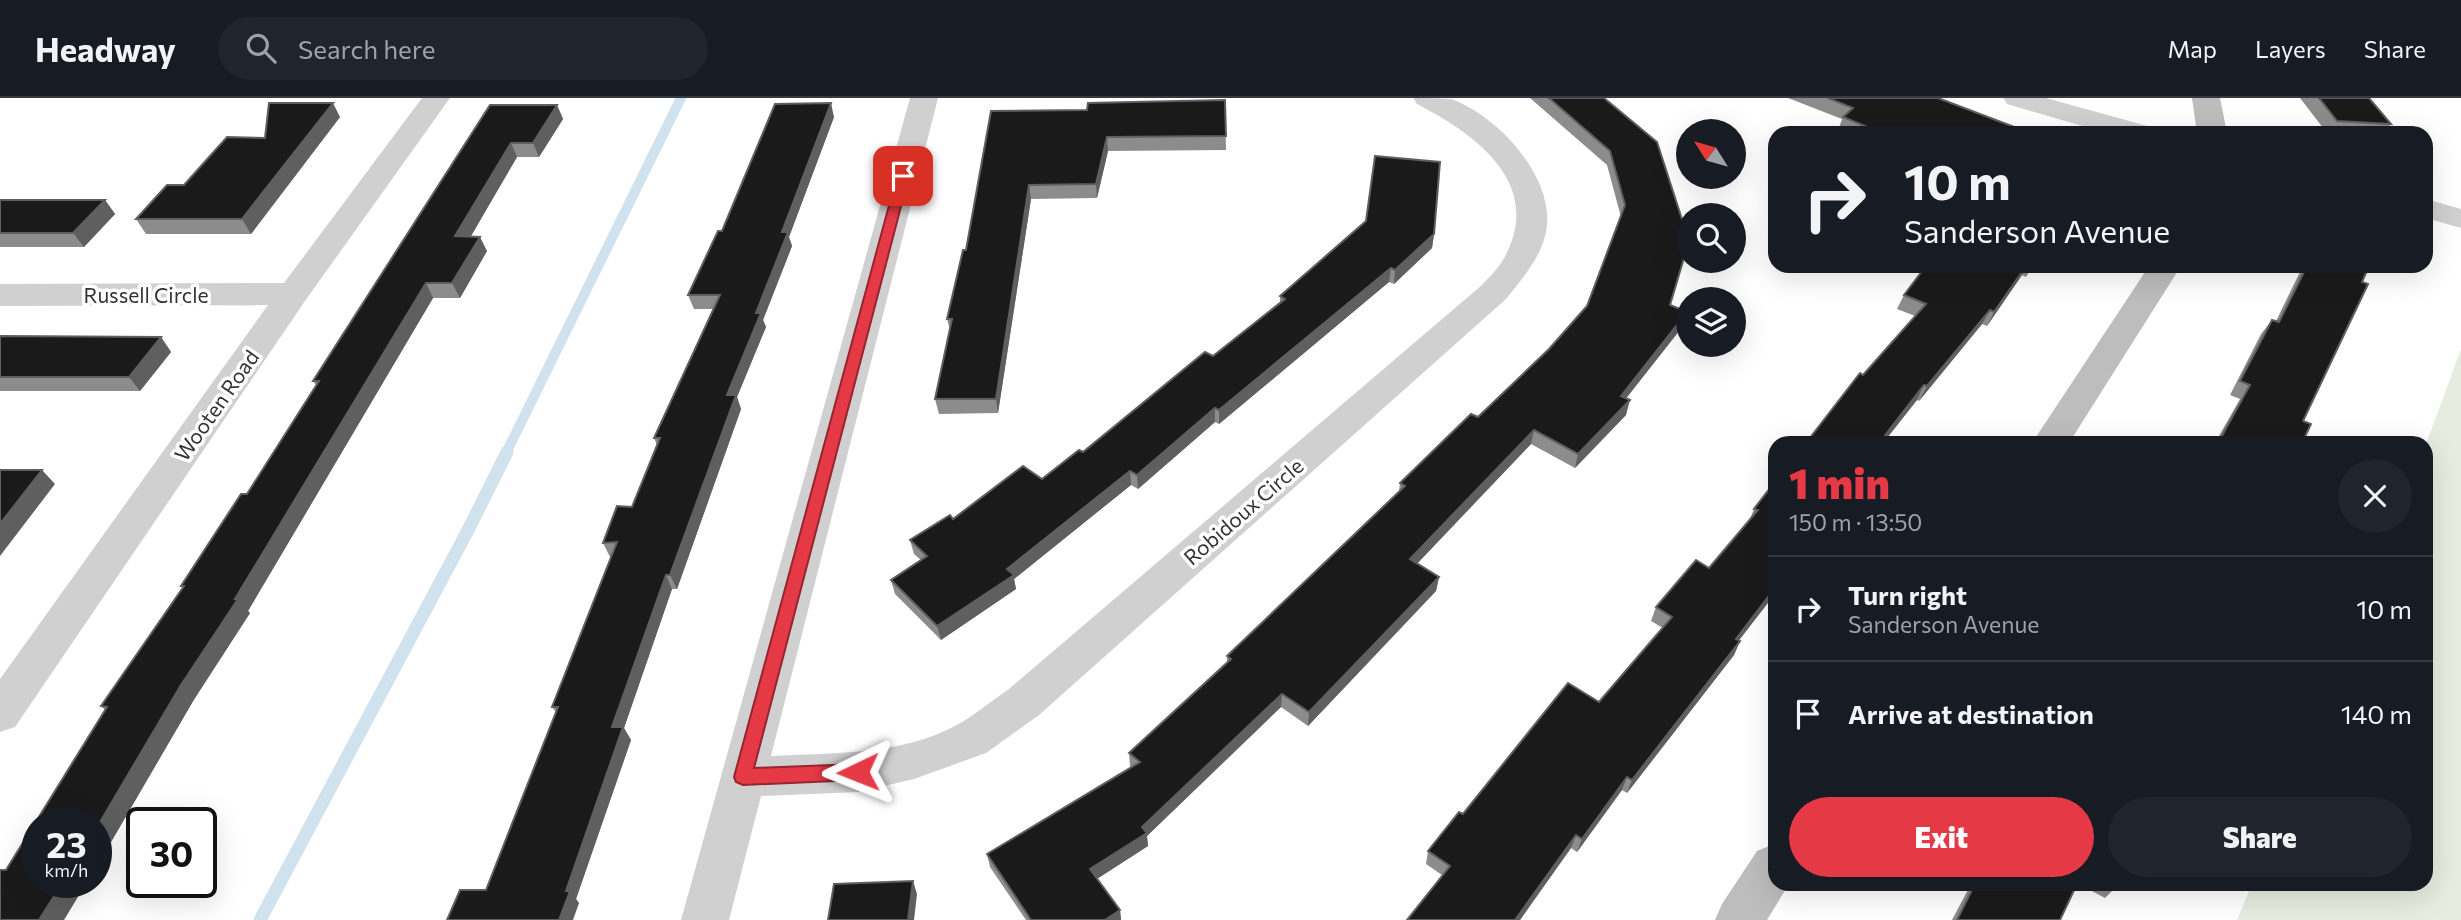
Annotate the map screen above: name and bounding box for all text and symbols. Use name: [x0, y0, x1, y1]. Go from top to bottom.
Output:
search box: [218, 17, 708, 80]
text: Headway: [35, 28, 176, 69]
icon: search: [242, 29, 280, 67]
text: Search here: [298, 33, 436, 64]
text: Map: [2168, 34, 2217, 63]
text: Layers: [2255, 34, 2326, 63]
text: Share: [2364, 34, 2426, 63]
north arrow: [1676, 119, 1746, 189]
map controls: [1676, 119, 1746, 357]
pin: [873, 146, 933, 206]
text: 10 m: [1904, 150, 2011, 210]
icon: right: [1789, 154, 1880, 245]
icon: arrive: [884, 157, 922, 195]
button: search: [1676, 203, 1746, 273]
text: Sanderson Avenue: [1904, 210, 2170, 250]
street label: Russell Circle: [83, 282, 209, 307]
button: layers: [1676, 287, 1746, 357]
street label: Wooten Road: [169, 345, 263, 465]
street label: Robidoux Circle: [1178, 452, 1308, 570]
text: 1 min: [1789, 456, 1890, 508]
button: close: [2338, 459, 2412, 533]
text: 150 m · 13:50: [1789, 508, 1922, 536]
text: Turn right: [1848, 579, 1967, 610]
icon: right: [1789, 590, 1827, 628]
text: 10 m: [2356, 593, 2412, 624]
text: Sanderson Avenue: [1848, 610, 2039, 638]
icon: arrive: [1789, 695, 1827, 733]
text: Arrive at destination: [1848, 698, 2094, 729]
text: 140 m: [2341, 698, 2412, 729]
position arrow: [821, 735, 895, 809]
button: Exit: [1789, 797, 2094, 877]
button: Share: [2108, 797, 2412, 877]
speed limit sign: 30: [126, 807, 217, 898]
text: 23: [46, 822, 87, 865]
text: km/h: [45, 859, 88, 881]

